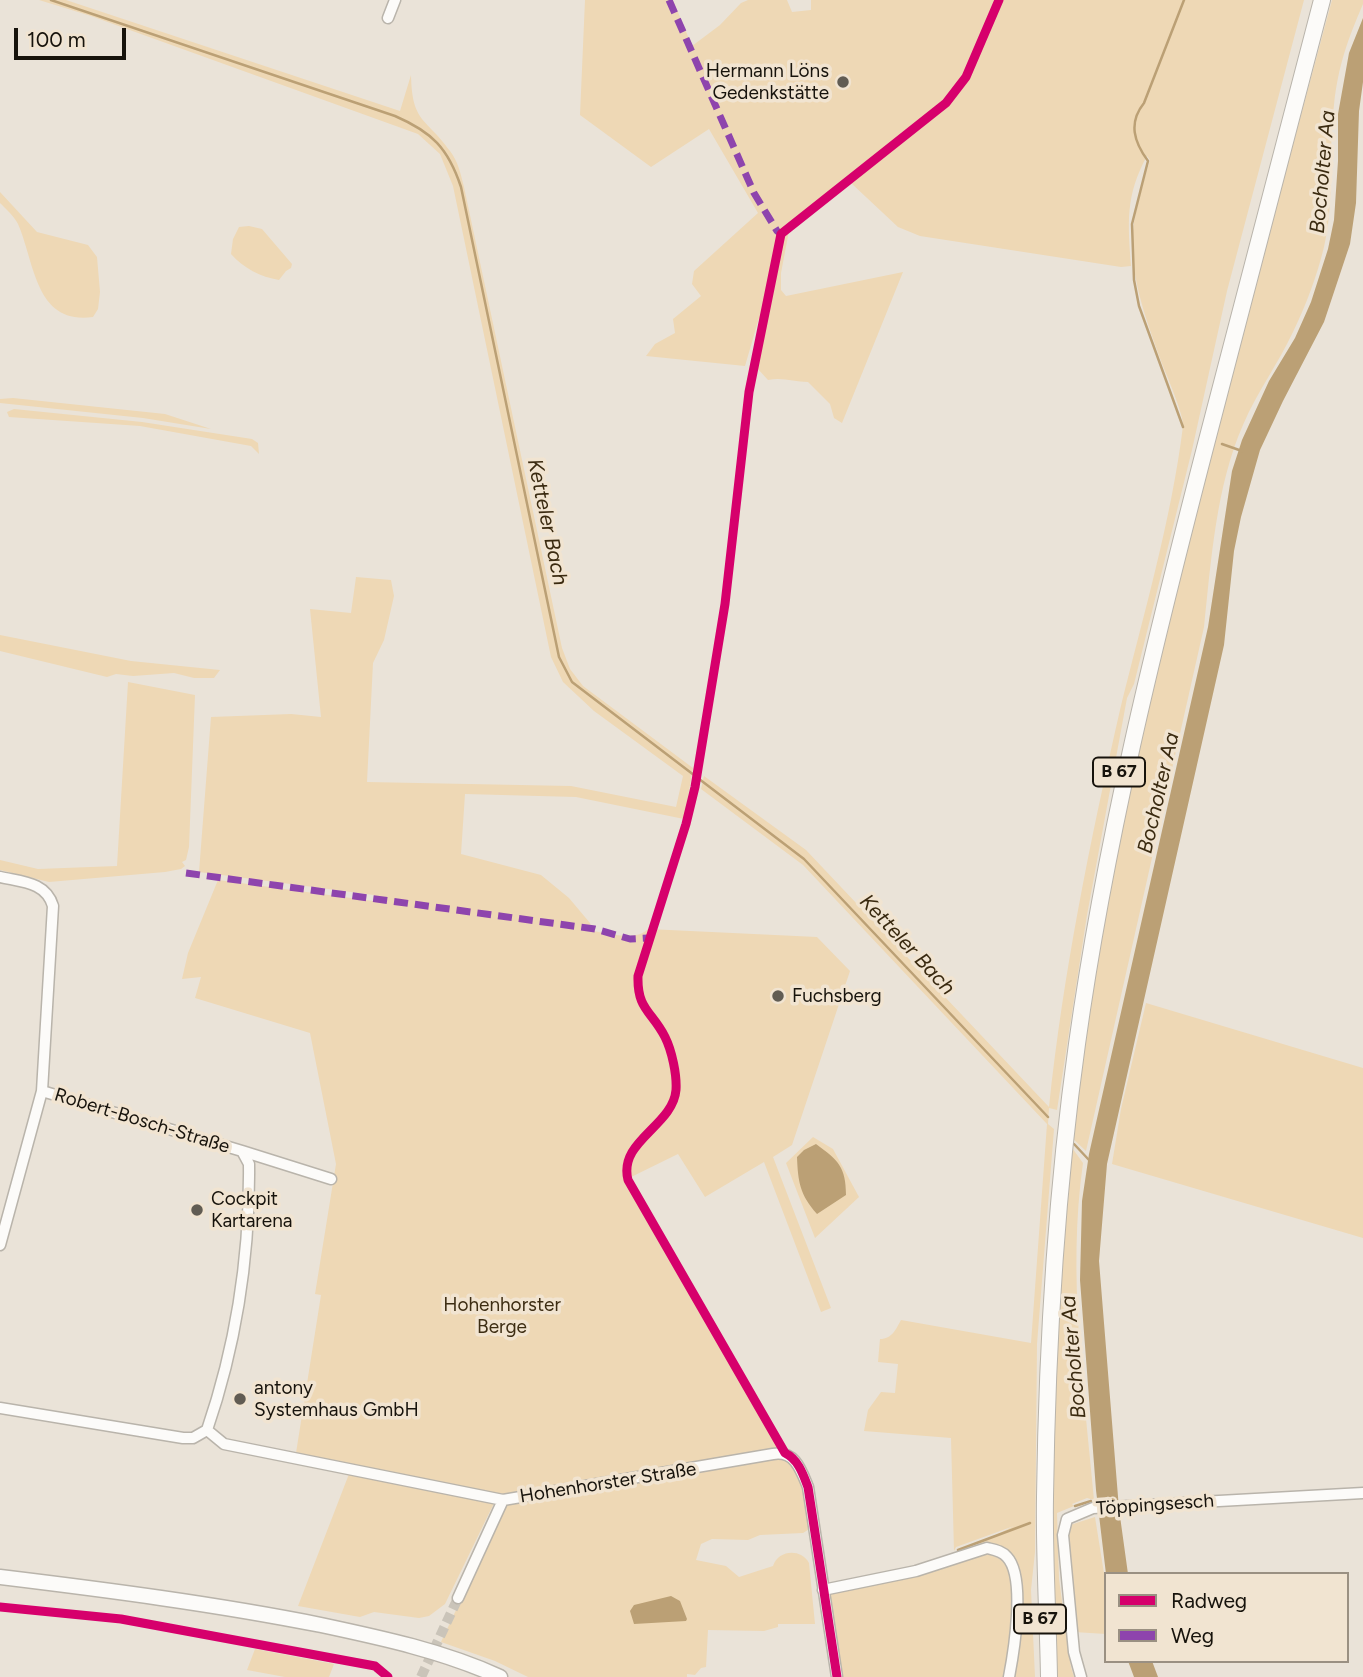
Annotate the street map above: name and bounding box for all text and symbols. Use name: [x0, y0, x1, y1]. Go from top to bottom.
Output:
scale bar: [18, 14, 130, 58]
text: 100 m: [27, 27, 86, 52]
place label: Hermann Löns Gedenkstätte: [706, 60, 829, 104]
marker: Hermann Löns Gedenkstätte: [835, 74, 851, 90]
water label: Bocholter Aa: [1305, 109, 1341, 235]
water label: Ketteler Bach: [521, 457, 573, 587]
water label: Bocholter Aa: [1133, 730, 1185, 856]
road number: B 67: [1093, 758, 1145, 786]
water label: Ketteler Bach: [854, 889, 960, 1001]
place label: Fuchsberg: [792, 985, 882, 1007]
marker: Fuchsberg: [770, 988, 786, 1004]
street label: Robert-Bosch-Straße: [52, 1083, 232, 1159]
place label: Cockpit Kartarena: [211, 1188, 292, 1232]
marker: Cockpit Kartarena: [189, 1202, 205, 1218]
park label: Hohenhorster Berge: [443, 1294, 561, 1338]
water label: Bocholter Aa: [1056, 1294, 1092, 1420]
place label: antony Systemhaus GmbH: [254, 1377, 419, 1421]
marker: antony Systemhaus GmbH: [232, 1391, 248, 1407]
street label: Hohenhorster Straße: [518, 1458, 698, 1508]
street label: Töppingsesch: [1095, 1490, 1215, 1520]
legend: [1104, 1572, 1349, 1663]
text: Radweg: [1171, 1588, 1247, 1613]
road number: B 67: [1014, 1604, 1066, 1634]
text: Weg: [1171, 1623, 1214, 1648]

